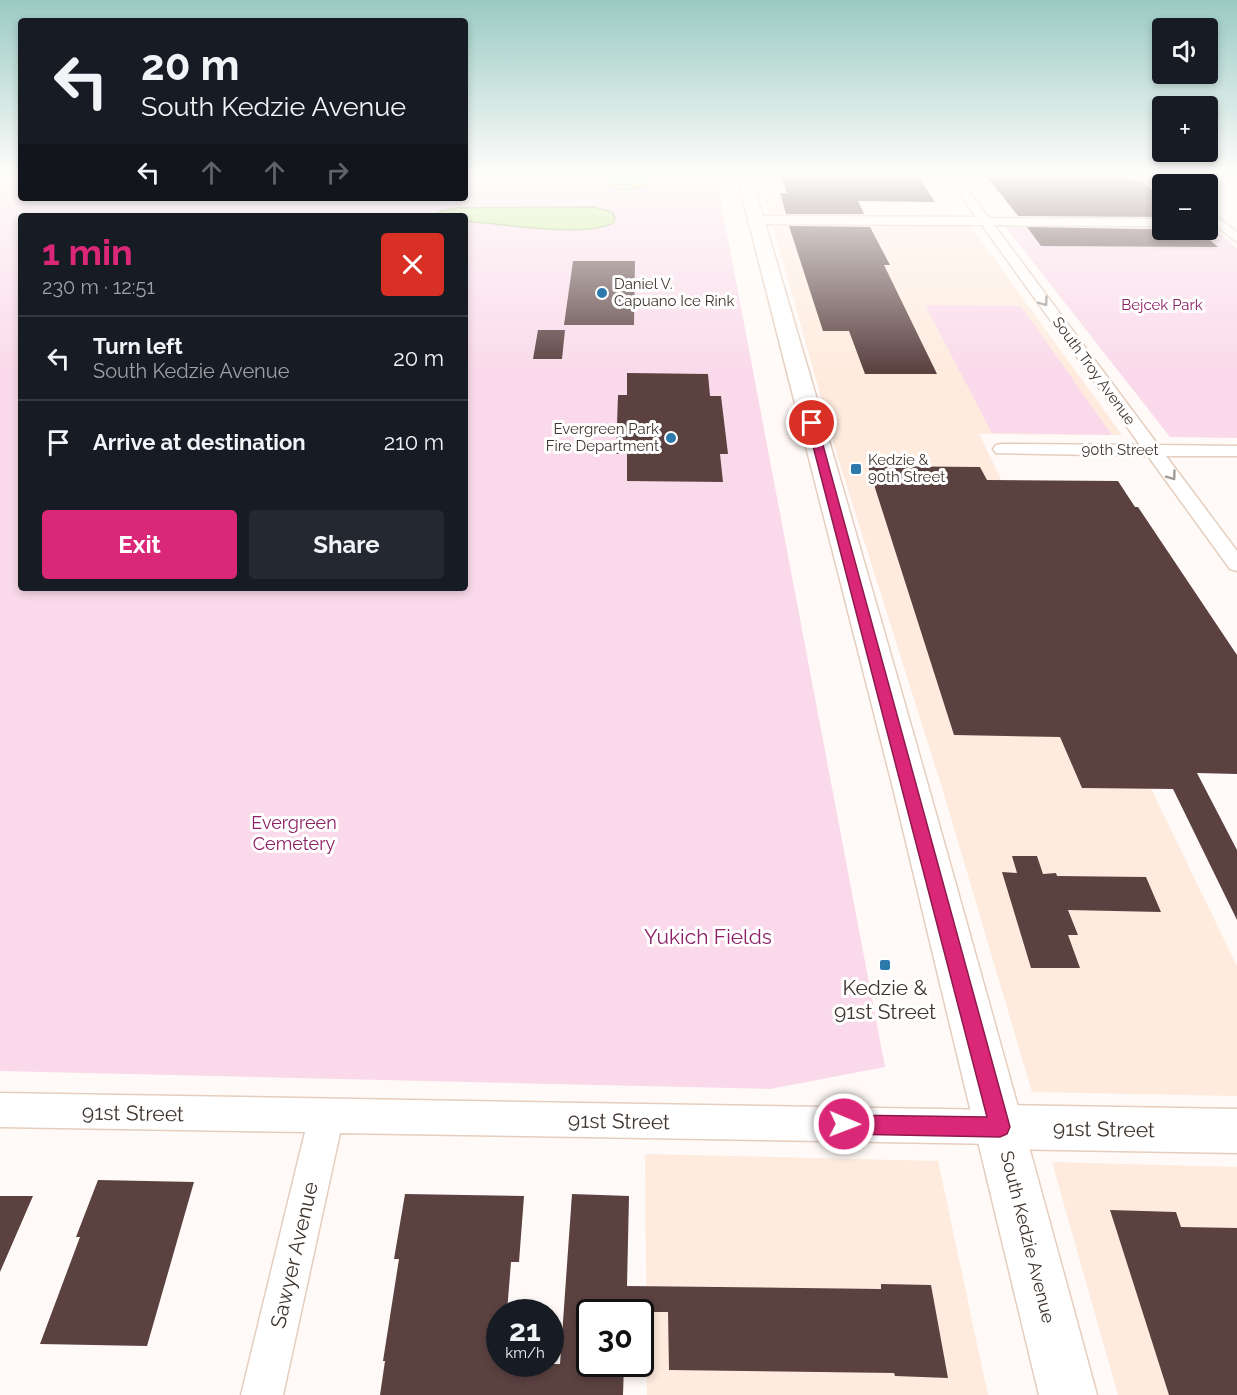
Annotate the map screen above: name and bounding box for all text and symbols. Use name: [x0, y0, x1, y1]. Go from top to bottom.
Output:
map controls: [1152, 18, 1218, 240]
button: sound: [1152, 18, 1218, 84]
text: 20 m: [141, 41, 240, 90]
icon: left: [42, 42, 120, 120]
text: South Kedzie Avenue: [141, 91, 406, 122]
button: +: [1152, 96, 1218, 162]
icon: left: [132, 156, 165, 189]
icon: ahead: [195, 156, 228, 189]
icon: ahead: [258, 156, 291, 189]
icon: right: [321, 156, 354, 189]
button: −: [1152, 174, 1218, 240]
text: 1 min: [42, 231, 133, 273]
button: close: [381, 233, 444, 296]
text: 230 m · 12:51: [42, 275, 155, 299]
place label: Daniel V. Capuano Ice Rink: [614, 275, 734, 310]
marker: Daniel V. Capuano Ice Rink: [595, 286, 609, 300]
one-way arrow: [1037, 295, 1048, 306]
park label: Bejcek Park: [1121, 296, 1203, 314]
street label: South Troy Avenue: [1049, 313, 1139, 429]
text: Turn left: [93, 333, 183, 359]
icon: left: [42, 342, 75, 375]
text: 20 m: [393, 345, 444, 371]
text: South Kedzie Avenue: [93, 359, 289, 383]
pin: [786, 397, 837, 448]
icon: arrive: [795, 406, 828, 439]
place label: Evergreen Park Fire Department: [546, 420, 659, 455]
icon: arrive: [42, 426, 75, 459]
text: Arrive at destination: [93, 429, 306, 455]
text: 210 m: [384, 429, 444, 455]
marker: Evergreen Park Fire Department: [664, 431, 678, 445]
street label: 90th Street: [1081, 441, 1159, 459]
place label: Kedzie & 90th Street: [868, 451, 945, 486]
marker: Kedzie & 90th Street: [849, 462, 863, 476]
one-way arrow: [1164, 470, 1175, 481]
button: Exit: [42, 510, 237, 579]
button: Share: [249, 510, 444, 579]
park label: Evergreen Cemetery: [251, 812, 337, 854]
park label: Yukich Fields: [644, 924, 772, 949]
marker: Kedzie & 91st Street: [878, 958, 892, 972]
place label: Kedzie & 91st Street: [834, 975, 936, 1024]
position arrow: [812, 1092, 876, 1156]
street label: 91st Street: [82, 1100, 184, 1126]
street label: 91st Street: [568, 1108, 670, 1134]
street label: 91st Street: [1053, 1116, 1155, 1142]
street label: South Kedzie Avenue: [996, 1149, 1060, 1326]
street label: Sawyer Avenue: [265, 1179, 323, 1331]
speed limit sign: 30: [576, 1299, 654, 1377]
text: 21: [509, 1313, 541, 1348]
text: km/h: [505, 1344, 545, 1362]

